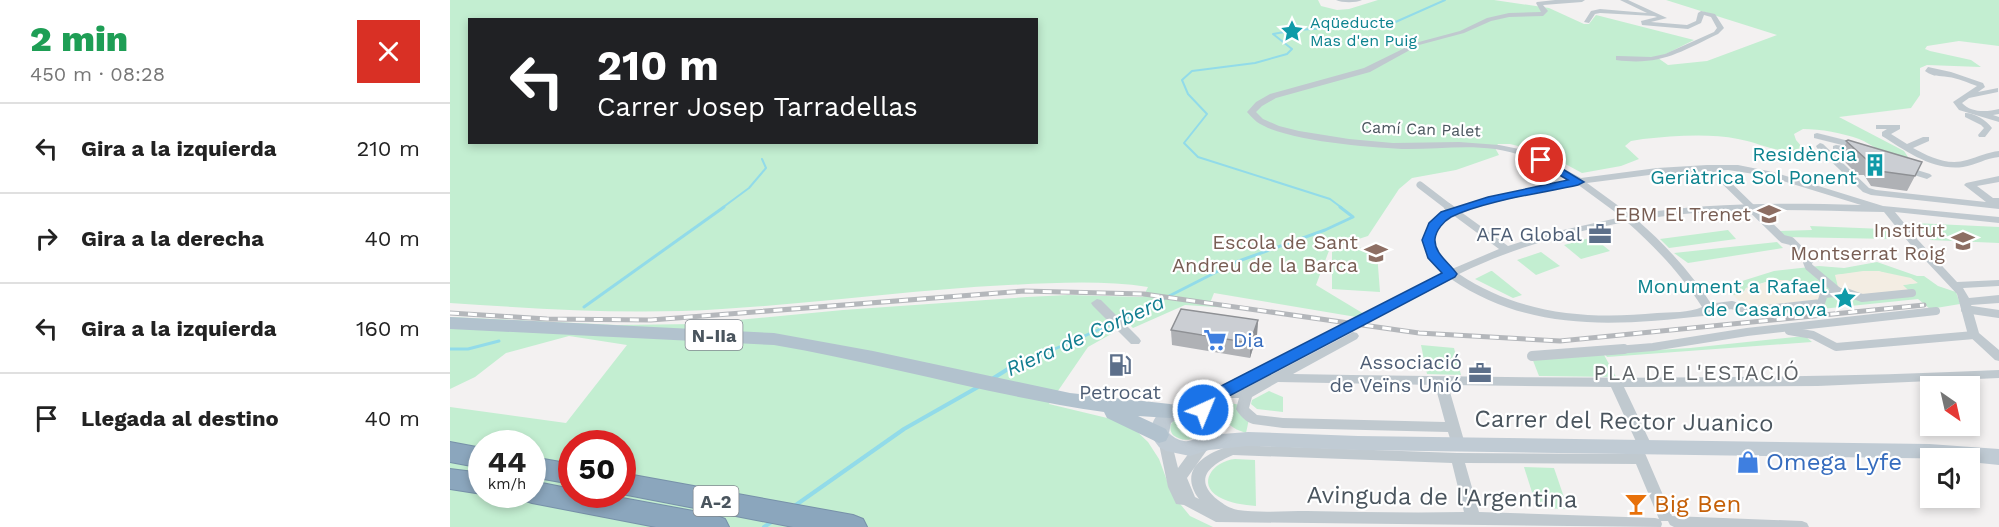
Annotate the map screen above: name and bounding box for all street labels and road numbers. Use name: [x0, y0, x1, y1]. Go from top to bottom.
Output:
street label: Camí Can Palet: [1361, 117, 1481, 141]
road number: N-IIa: [686, 320, 742, 350]
street label: Carrer del Rector Juanico: [1474, 404, 1774, 438]
street label: Avinguda de l'Argentina: [1306, 481, 1578, 513]
road number: A-2: [694, 486, 738, 516]

